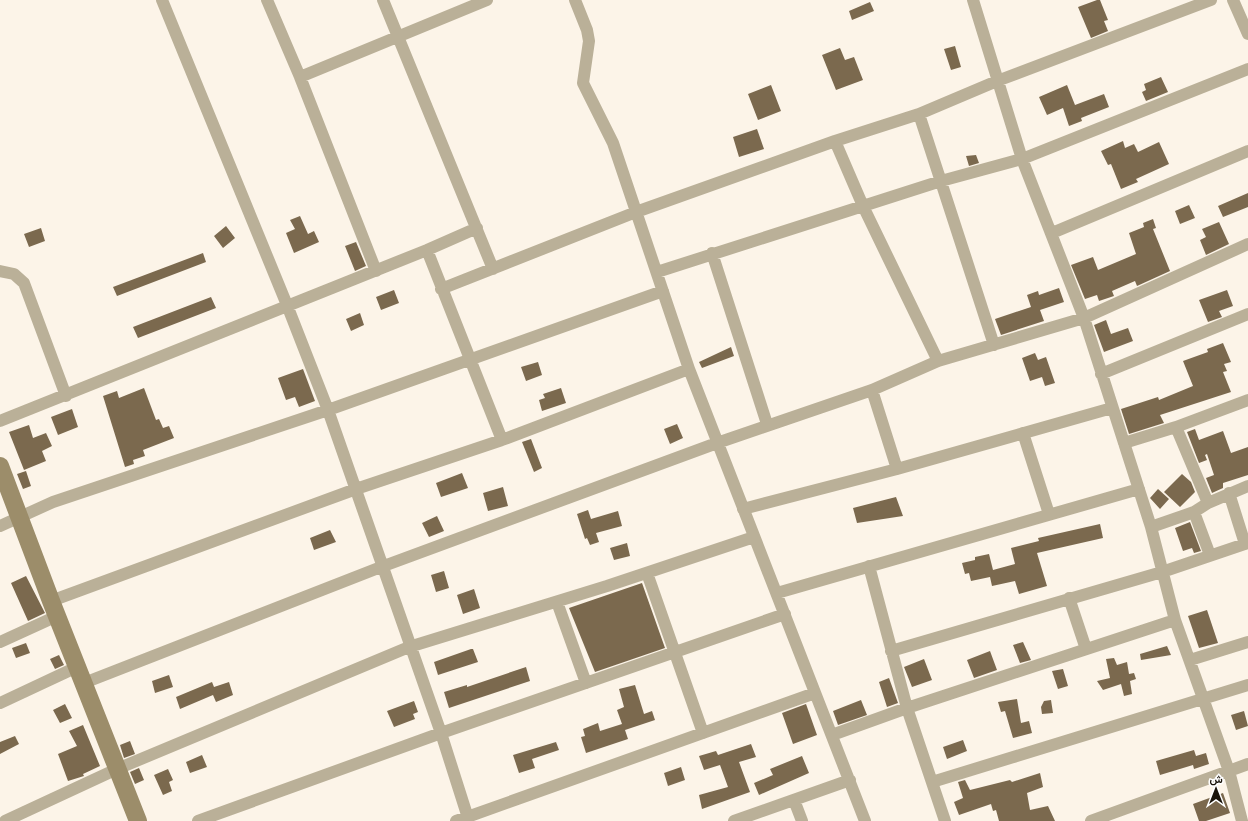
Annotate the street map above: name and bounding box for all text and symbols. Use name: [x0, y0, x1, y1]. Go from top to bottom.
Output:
north arrow: [1196, 769, 1236, 809]
text: ش: [1209, 773, 1223, 786]

